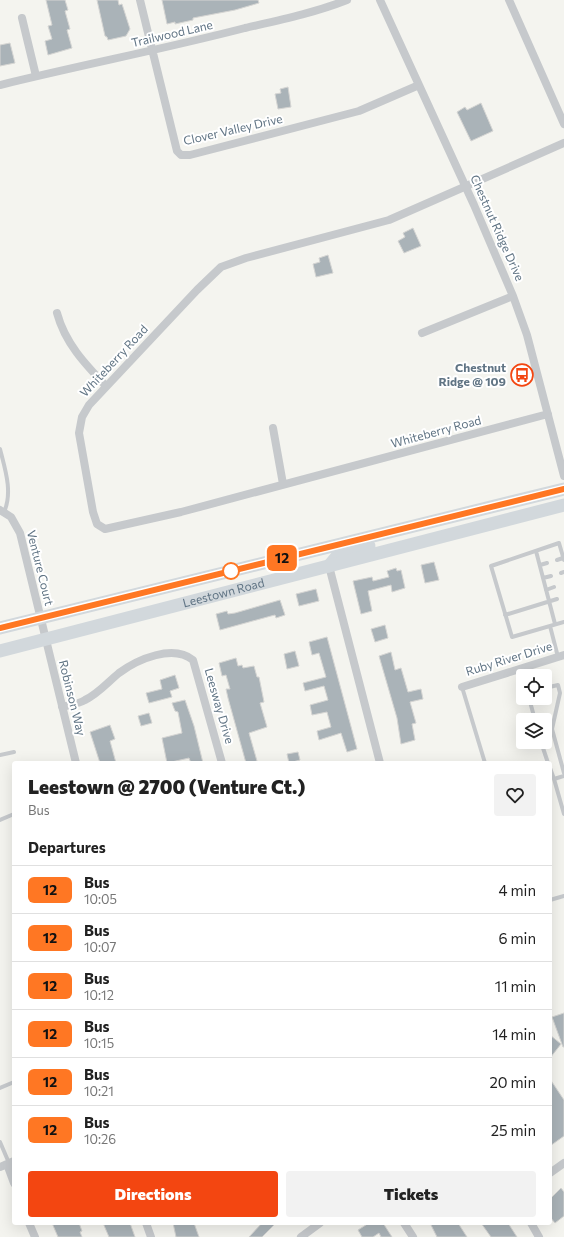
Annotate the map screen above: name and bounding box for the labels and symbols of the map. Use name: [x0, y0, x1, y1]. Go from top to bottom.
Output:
street label: Trailwood Lane: [130, 17, 214, 49]
street label: Clover Valley Drive: [182, 111, 284, 147]
street label: Chestnut Ridge Drive: [468, 172, 528, 283]
street label: Whiteberry Road: [76, 322, 150, 399]
place label: Chestnut Ridge @ 109: [438, 360, 506, 388]
bus stop icon: Chestnut Ridge @ 109: [509, 362, 535, 388]
street label: Whiteberry Road: [389, 412, 482, 450]
street label: Venture Court: [25, 529, 57, 607]
line badge: 12: [264, 545, 300, 571]
unlabelled marker: [222, 562, 240, 580]
street label: Leestown Road: [181, 575, 266, 609]
street label: Ruby River Drive: [464, 638, 554, 678]
street label: Robinson Way: [57, 658, 89, 737]
street label: Leesway Drive: [202, 666, 237, 745]

